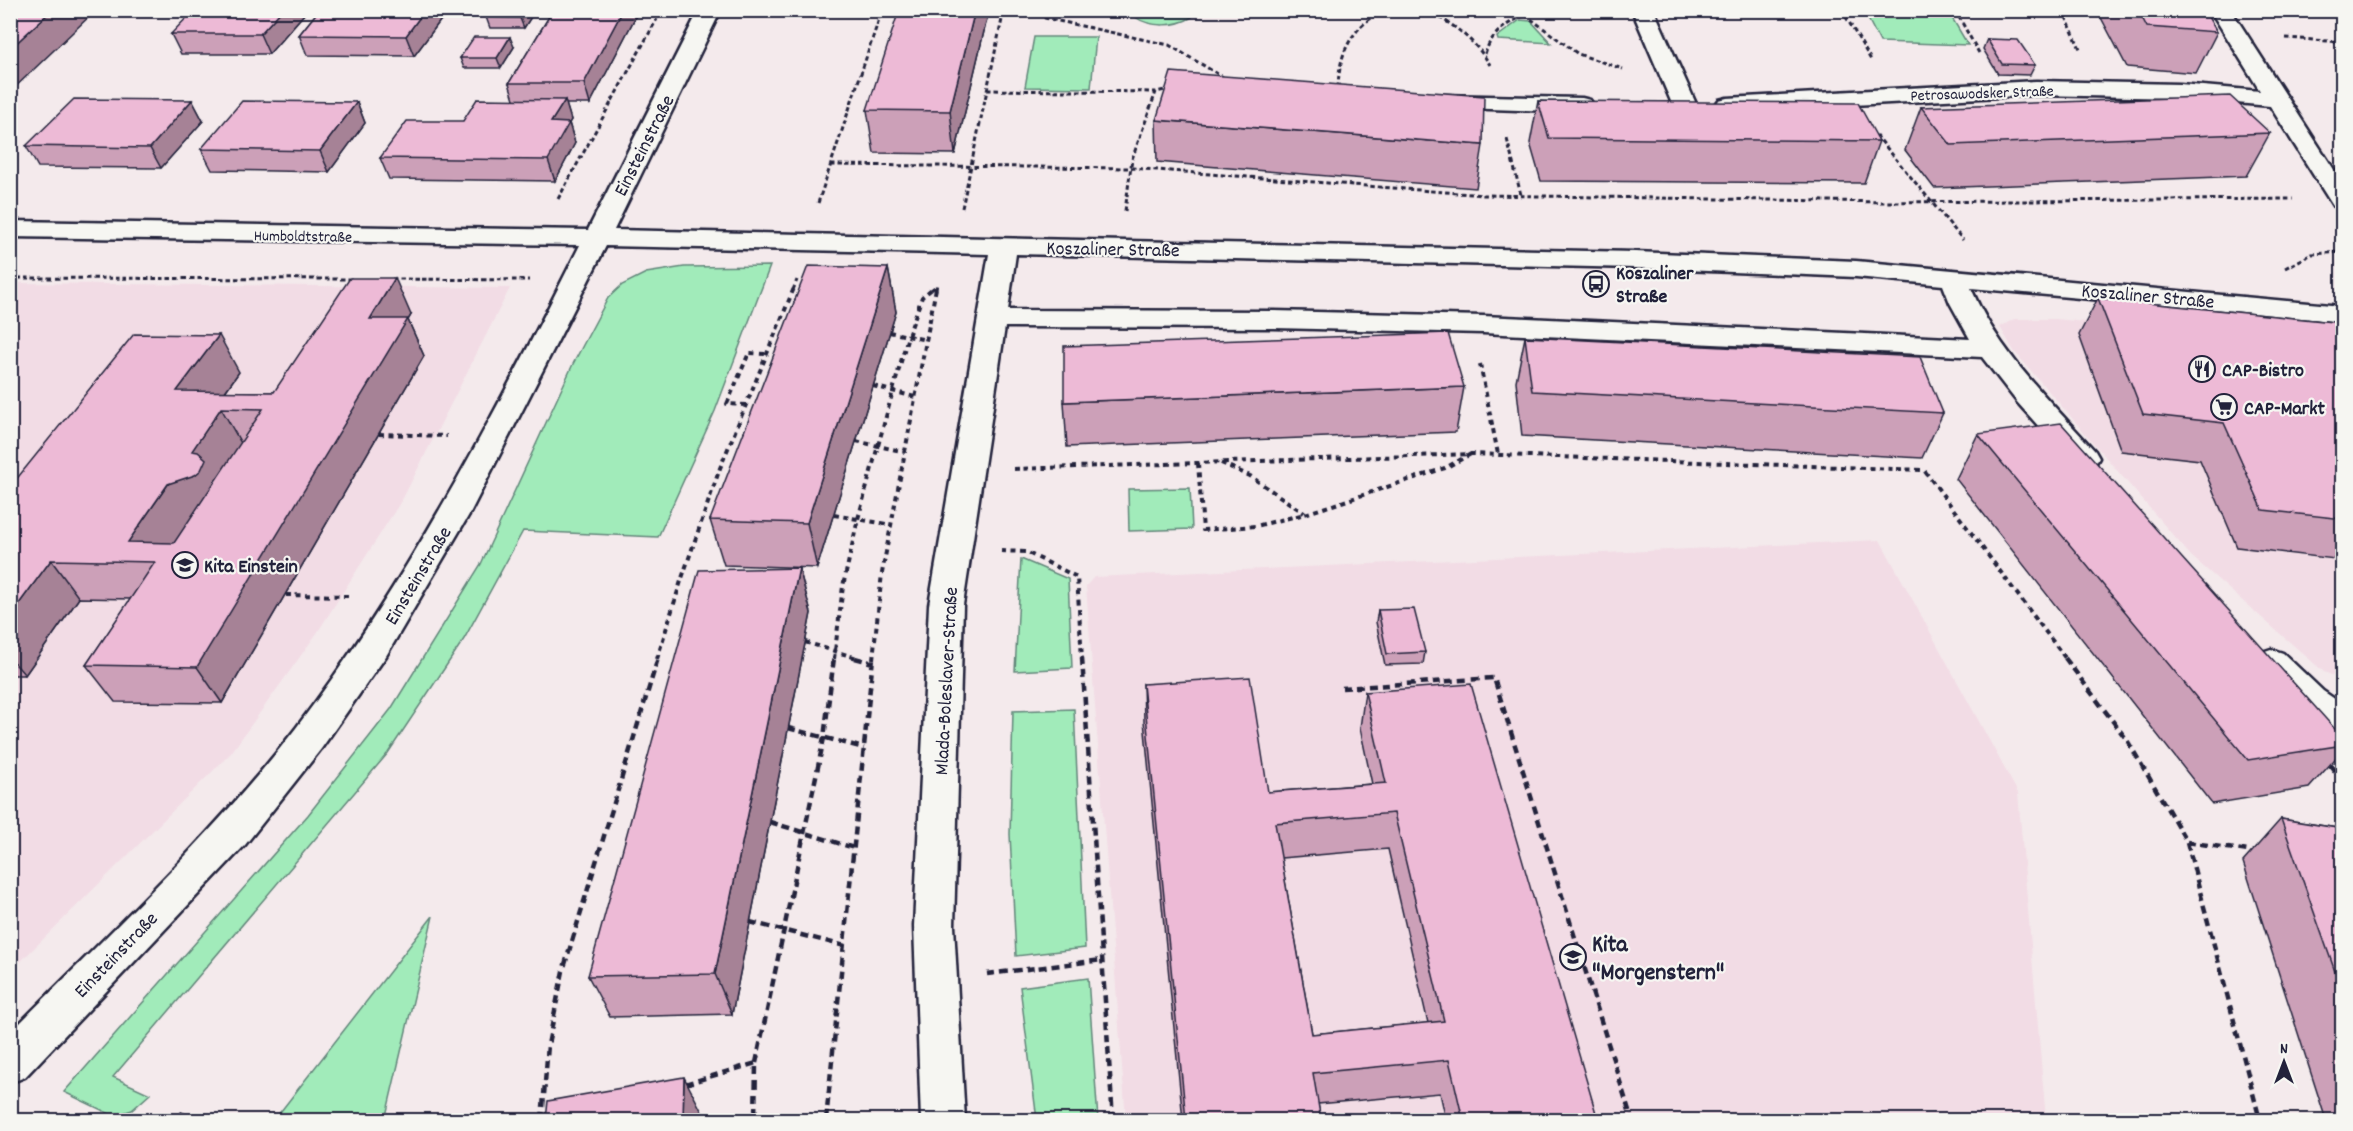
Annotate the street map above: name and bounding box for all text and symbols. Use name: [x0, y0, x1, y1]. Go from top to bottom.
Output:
street label: Petrosawodsker Straße: [1910, 81, 2054, 108]
street label: Einsteinstraße: [608, 91, 683, 202]
street label: Humboldtstraße: [254, 225, 352, 250]
street label: Koszaliner Straße: [1046, 236, 1180, 266]
place label: Koszaliner Straße: [1616, 261, 1694, 312]
bus stop icon: Koszaliner Straße: [1581, 269, 1611, 299]
street label: Koszaliner Straße: [2080, 278, 2216, 318]
restaurant icon: CAP-Bistro: [2187, 354, 2217, 384]
place label: CAP-Bistro: [2222, 358, 2304, 386]
supermarket icon: CAP-Markt: [2209, 392, 2239, 422]
place label: CAP-Markt: [2244, 396, 2325, 424]
street label: Einsteinstraße: [379, 522, 460, 631]
school or university icon: Kita Einstein: [170, 550, 200, 580]
place label: Kita Einstein: [204, 554, 298, 582]
street label: Mlada-Boleslaver-Straße: [929, 586, 967, 776]
street label: Einsteinstraße: [69, 907, 166, 1006]
place label: Kita "Morgenstern": [1592, 929, 1724, 991]
school or university icon: Kita "Morgenstern": [1558, 942, 1588, 972]
north arrow: [2254, 1032, 2314, 1092]
text: N: [2280, 1038, 2288, 1061]

